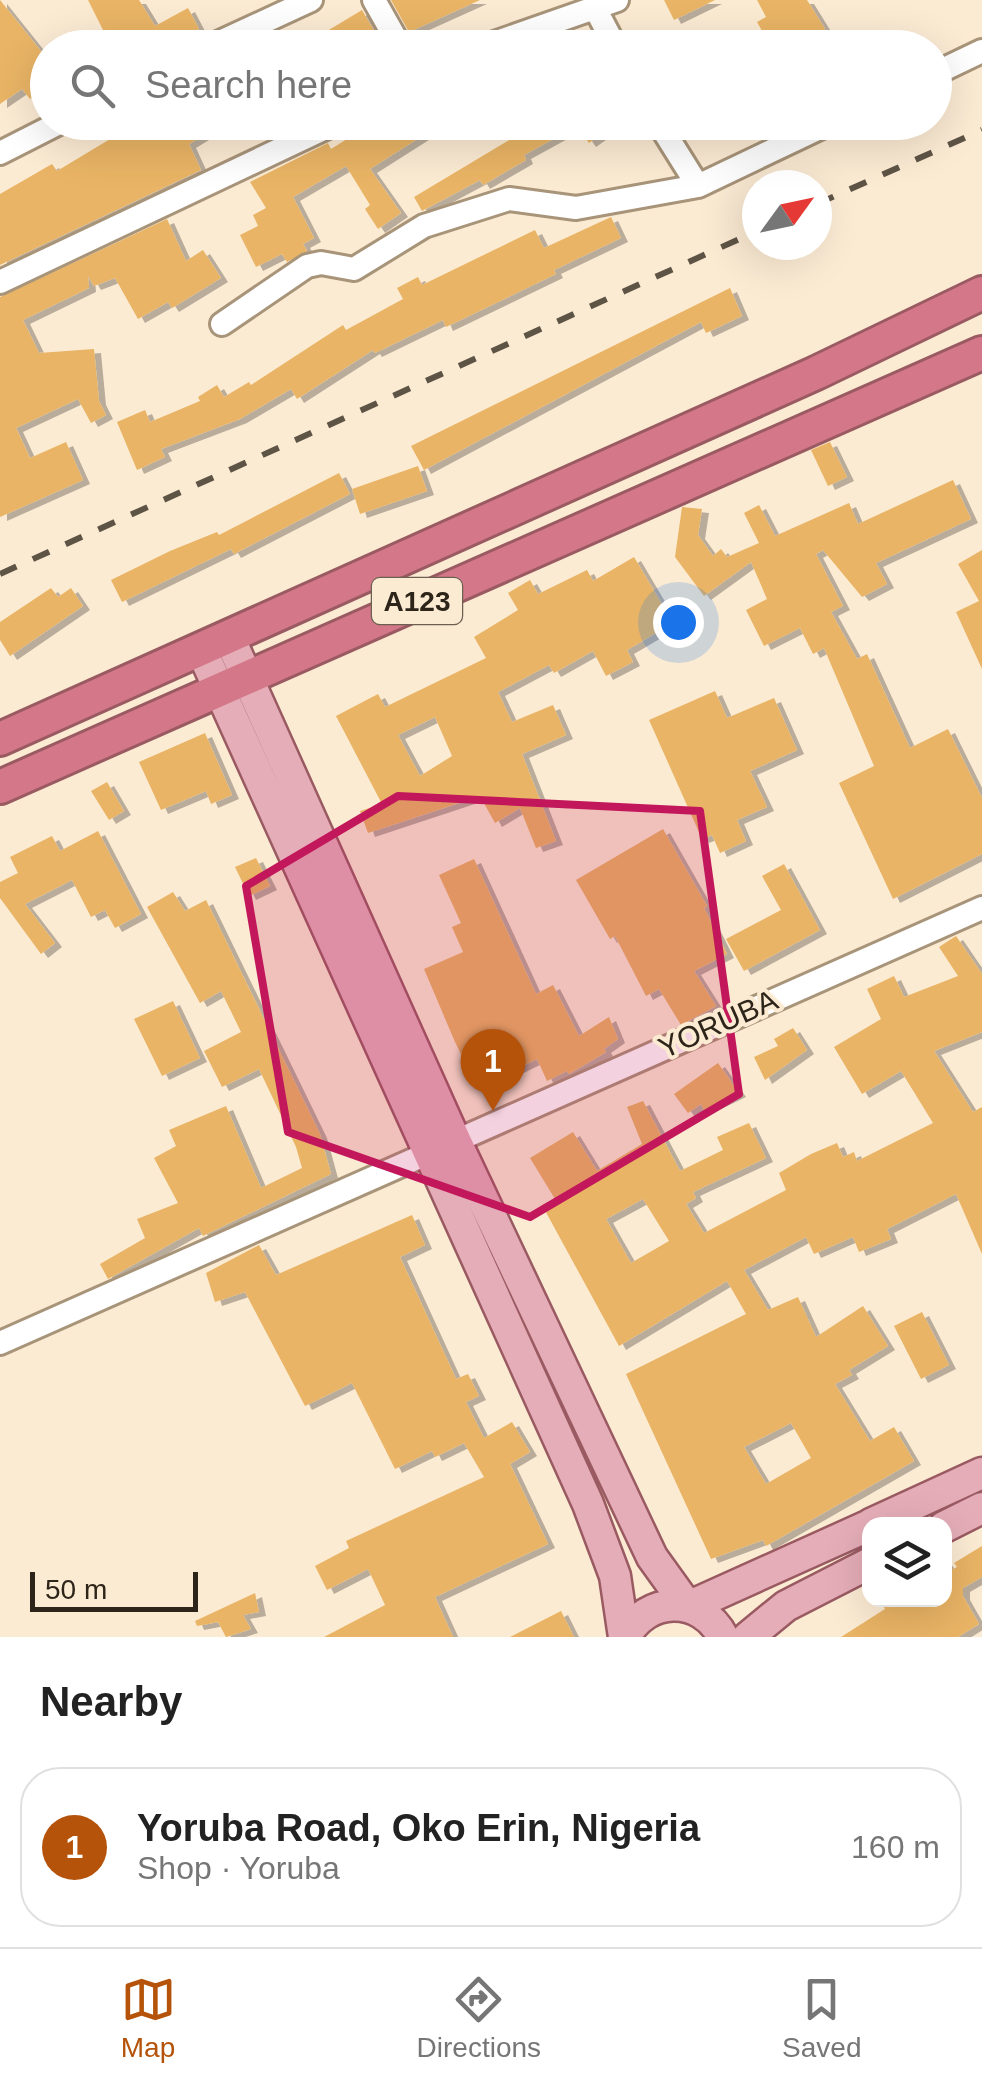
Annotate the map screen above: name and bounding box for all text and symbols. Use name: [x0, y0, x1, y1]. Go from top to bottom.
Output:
search box: [30, 30, 952, 140]
icon: search: [65, 58, 120, 113]
text: Search here: [145, 64, 352, 106]
north arrow: [742, 170, 832, 260]
road number: A123: [372, 578, 462, 624]
your location: [653, 597, 704, 648]
street label: YORUBA: [653, 983, 782, 1064]
pin: 1: [460, 1028, 526, 1111]
map controls: [862, 1517, 952, 1607]
button: layers: [862, 1517, 952, 1607]
scale bar: [30, 1567, 198, 1612]
text: 50 m: [45, 1574, 107, 1605]
text: Nearby: [40, 1678, 182, 1725]
text: Yoruba Road, Oko Erin, Nigeria: [137, 1807, 700, 1849]
text: 1: [66, 1829, 83, 1865]
text: 160 m: [851, 1829, 940, 1865]
text: Shop · Yoruba: [137, 1850, 340, 1886]
tab: Map: [121, 1972, 176, 2064]
tab: Directions: [417, 1972, 541, 2064]
tab: Saved: [782, 1972, 861, 2064]

